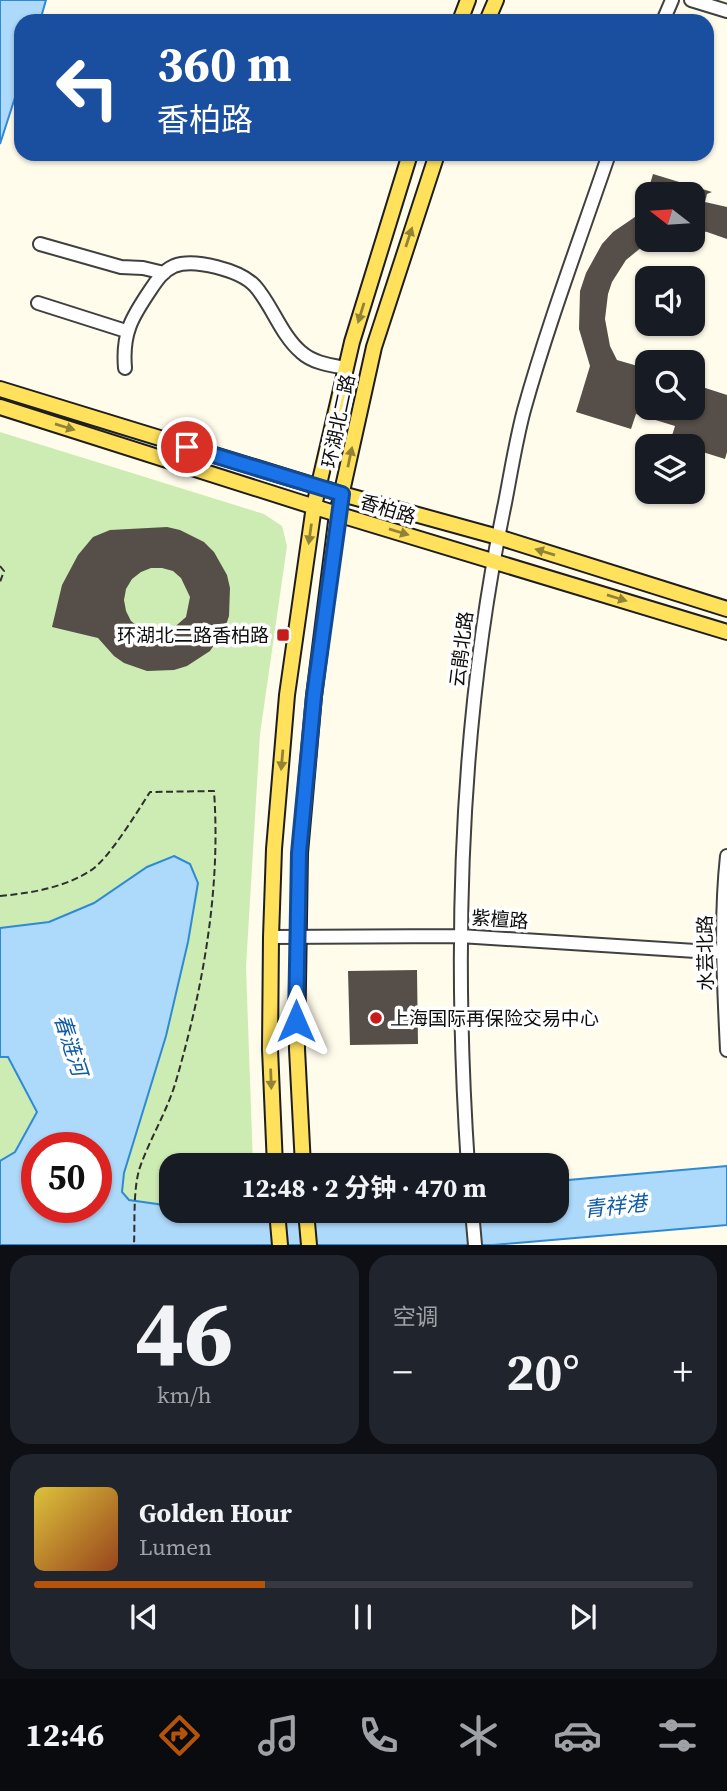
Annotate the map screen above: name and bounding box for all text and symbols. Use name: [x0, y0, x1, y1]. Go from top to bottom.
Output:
text: 360 m: [157, 30, 292, 97]
icon: left: [42, 42, 133, 133]
text: 香柏路: [157, 98, 253, 142]
north arrow: [635, 182, 705, 252]
map controls: [635, 182, 705, 504]
one-way arrow: [405, 227, 415, 248]
button: sound: [635, 266, 705, 336]
one-way arrow: [355, 302, 366, 323]
button: search: [635, 350, 705, 420]
street label: 环湖北二路: [315, 372, 361, 470]
pin: [157, 417, 217, 477]
one-way arrow: [55, 423, 76, 433]
icon: arrive: [168, 428, 206, 466]
button: layers: [635, 434, 705, 504]
one-way arrow: [344, 446, 355, 468]
street label: 香柏路: [357, 488, 419, 530]
one-way arrow: [304, 523, 315, 545]
one-way arrow: [389, 528, 410, 538]
one-way arrow: [534, 546, 555, 557]
one-way arrow: [606, 594, 627, 604]
street label: 云鹃北路: [443, 610, 479, 688]
place label: 环湖北二路香柏路: [117, 622, 269, 648]
marker: 环湖北二路香柏路: [275, 627, 291, 643]
one-way arrow: [276, 749, 287, 771]
street label: 紫檀路: [471, 904, 529, 934]
street label: 水芸北路: [691, 915, 719, 991]
position arrow: [259, 984, 333, 1058]
place label: 上海国际再保险交易中心: [390, 1005, 599, 1031]
marker: 上海国际再保险交易中心: [368, 1010, 384, 1026]
water label: 春涟河: [47, 1011, 96, 1083]
one-way arrow: [266, 1068, 277, 1090]
speed limit sign: 50: [21, 1132, 112, 1223]
text: 12:48 · 2 分钟 · 470 m: [241, 1170, 487, 1206]
water label: 青祥港: [582, 1188, 651, 1224]
text: 46: [135, 1271, 234, 1395]
text: 空调: [393, 1301, 439, 1333]
text: 20°: [506, 1336, 579, 1407]
text: −: [393, 1346, 413, 1398]
text: +: [673, 1346, 693, 1398]
text: km/h: [157, 1379, 212, 1411]
text: Golden Hour: [139, 1495, 292, 1531]
text: Lumen: [139, 1531, 212, 1563]
icon: previous: [125, 1598, 163, 1636]
icon: pause: [344, 1598, 382, 1636]
icon: next: [564, 1598, 602, 1636]
icon: directions: [155, 1711, 204, 1760]
icon: music: [254, 1711, 303, 1760]
icon: phone: [354, 1711, 403, 1760]
icon: climate: [454, 1711, 503, 1760]
icon: car: [553, 1711, 602, 1760]
icon: filters: [653, 1711, 702, 1760]
text: 12:46: [25, 1713, 104, 1757]

